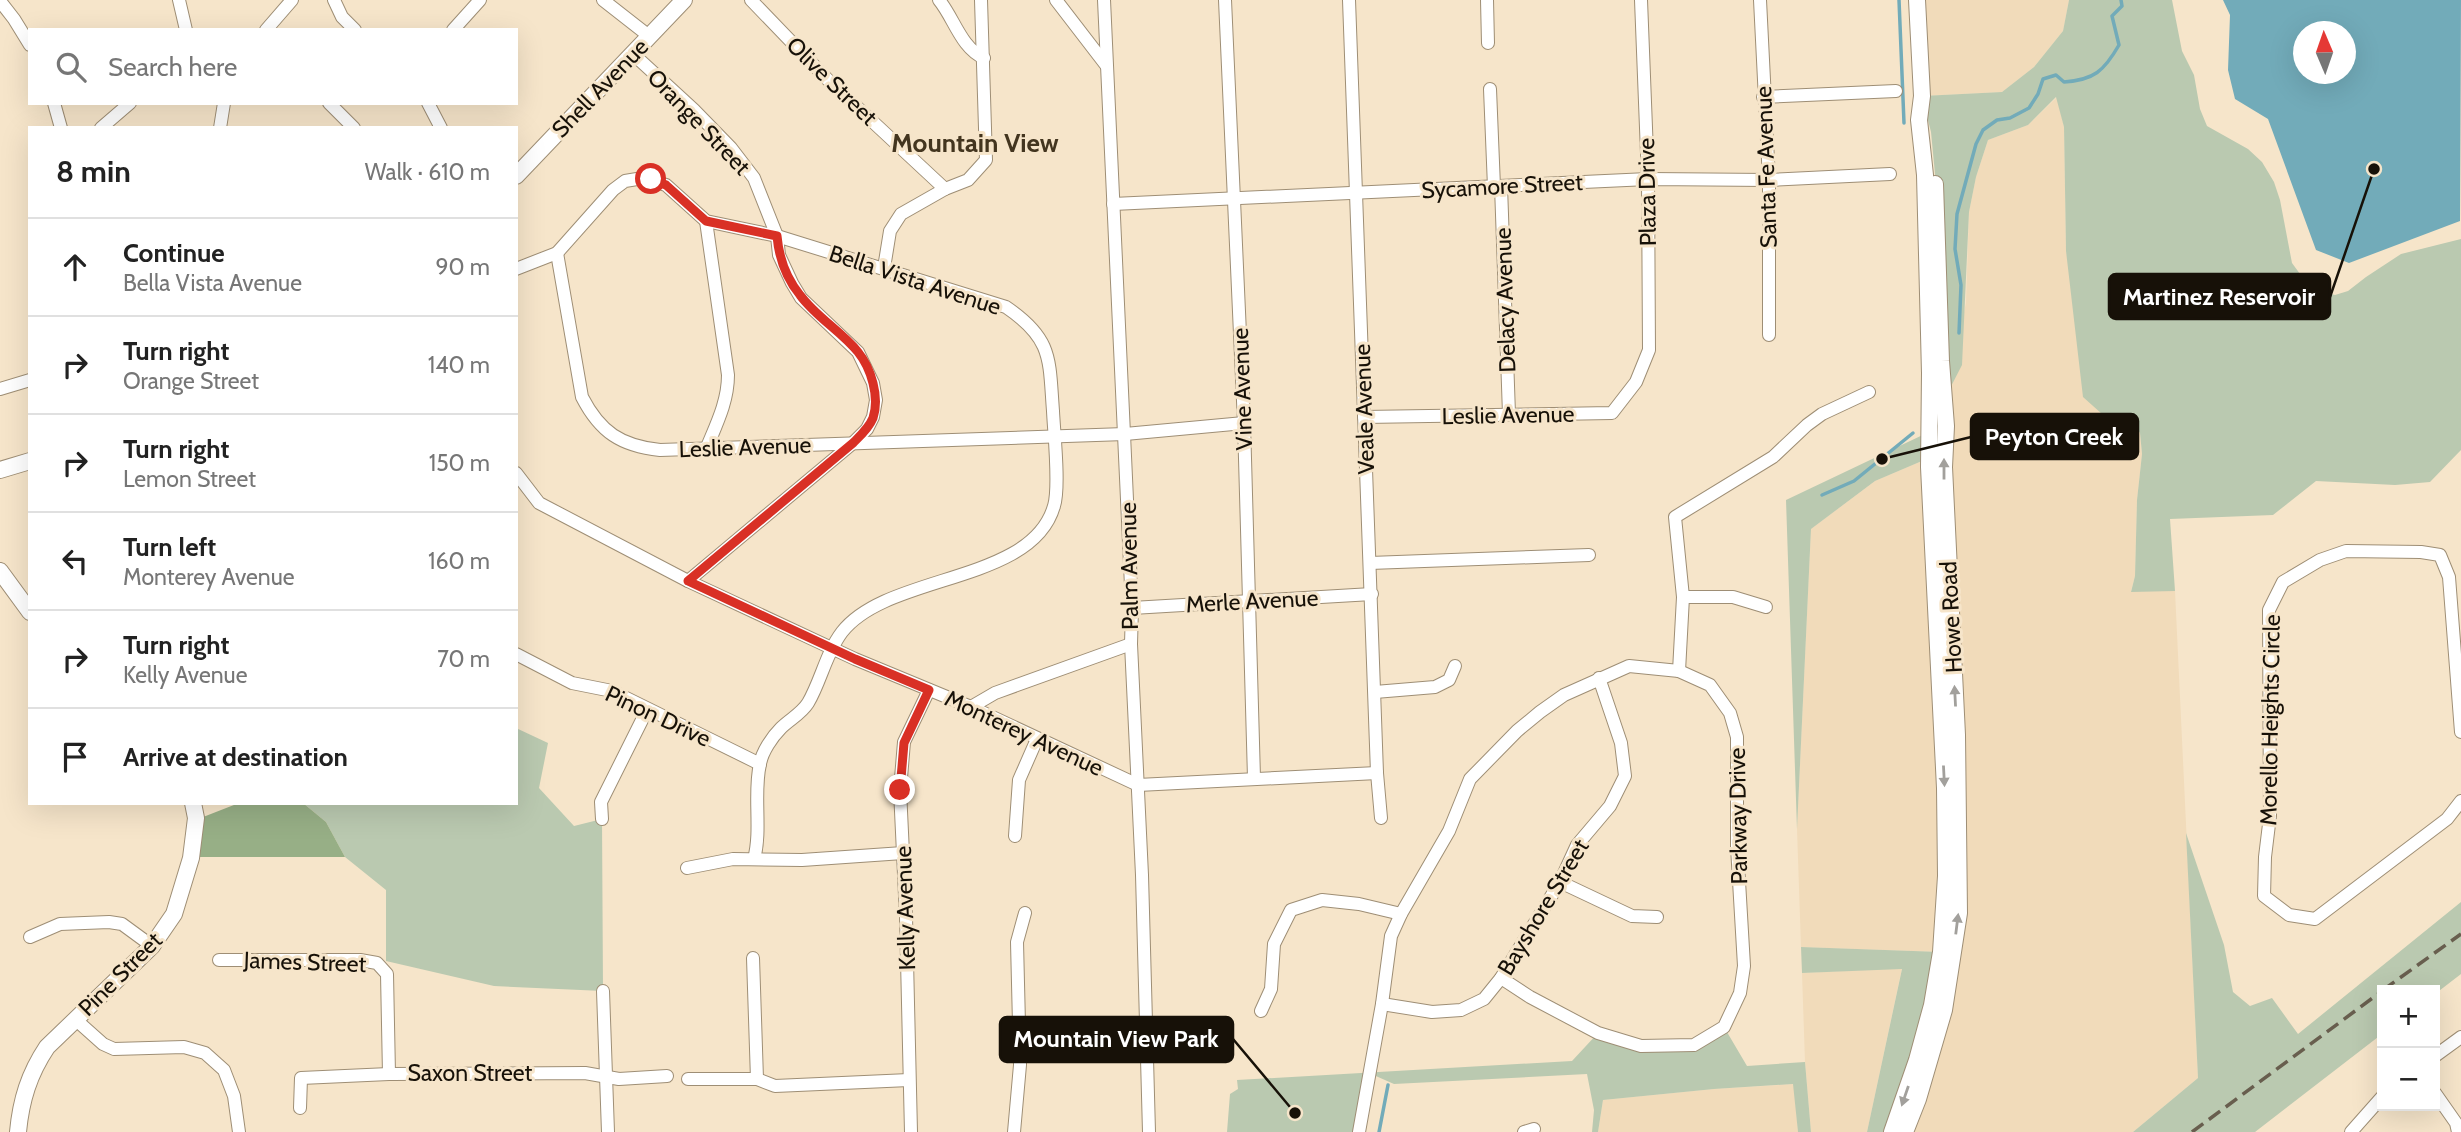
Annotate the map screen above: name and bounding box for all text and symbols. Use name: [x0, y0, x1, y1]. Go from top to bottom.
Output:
north arrow: [2293, 21, 2356, 84]
search box: [28, 28, 518, 105]
street label: Olive Street: [781, 31, 883, 131]
street label: Shell Avenue: [546, 33, 654, 143]
icon: search: [52, 48, 90, 86]
text: Search here: [108, 51, 237, 83]
street label: Orange Street: [642, 63, 756, 181]
street label: Santa Fe Avenue: [1749, 85, 1783, 248]
district label: Mountain View: [891, 127, 1059, 159]
street label: Plaza Drive: [1632, 137, 1662, 246]
text: 8 min: [56, 153, 131, 190]
text: Walk · 610 m: [365, 158, 490, 186]
route start: [635, 163, 666, 194]
street label: Sycamore Street: [1420, 168, 1584, 204]
street label: Delacy Avenue: [1488, 227, 1522, 373]
text: Continue: [123, 237, 225, 269]
street label: Bella Vista Avenue: [826, 239, 1005, 321]
icon: ahead: [56, 248, 94, 286]
text: 90 m: [436, 253, 490, 281]
text: Bella Vista Avenue: [123, 269, 302, 297]
callout: Martinez Reservoir: [2109, 274, 2330, 319]
text: Martinez Reservoir: [2123, 282, 2315, 311]
street label: Vine Avenue: [1226, 327, 1258, 451]
text: Turn right: [123, 335, 229, 367]
street label: Veale Avenue: [1348, 343, 1380, 475]
icon: right: [56, 346, 94, 384]
text: 140 m: [428, 351, 490, 379]
text: Orange Street: [123, 367, 259, 395]
street label: Leslie Avenue: [1441, 400, 1575, 430]
callout: Peyton Creek: [1971, 414, 2138, 459]
text: Peyton Creek: [1985, 422, 2124, 451]
street label: Leslie Avenue: [678, 431, 812, 463]
text: Turn right: [123, 433, 229, 465]
icon: right: [56, 444, 94, 482]
text: 150 m: [429, 449, 490, 477]
one-way arrow: [1938, 458, 1950, 480]
text: Lemon Street: [123, 465, 256, 493]
street label: Palm Avenue: [1114, 502, 1144, 630]
text: Turn left: [123, 531, 216, 563]
icon: left: [56, 542, 94, 580]
text: 160 m: [428, 547, 490, 575]
street label: Howe Road: [1934, 560, 1968, 674]
text: Monterey Avenue: [123, 563, 295, 591]
street label: Merle Avenue: [1185, 584, 1319, 618]
street label: Morello Heights Circle: [2254, 614, 2286, 826]
text: Turn right: [123, 629, 229, 661]
icon: right: [56, 640, 94, 678]
text: 70 m: [437, 645, 490, 673]
text: Kelly Avenue: [123, 661, 247, 689]
street label: Pinon Drive: [601, 679, 715, 753]
street label: Monterey Avenue: [940, 684, 1108, 782]
one-way arrow: [1949, 685, 1960, 707]
icon: arrive: [56, 738, 94, 776]
text: Arrive at destination: [123, 741, 348, 773]
street label: Parkway Drive: [1723, 747, 1753, 885]
one-way arrow: [1939, 765, 1950, 787]
route end: [884, 774, 915, 805]
street label: Bayshore Street: [1491, 834, 1595, 980]
street label: Kelly Avenue: [889, 845, 921, 971]
one-way arrow: [1952, 913, 1963, 935]
street label: Pine Street: [72, 926, 168, 1022]
street label: James Street: [242, 946, 367, 978]
map controls: [2377, 985, 2440, 1111]
button: +: [2377, 985, 2440, 1048]
callout: Mountain View Park: [1000, 1017, 1233, 1062]
text: Mountain View Park: [1013, 1024, 1219, 1053]
button: −: [2377, 1048, 2440, 1111]
street label: Saxon Street: [408, 1059, 533, 1087]
one-way arrow: [1899, 1086, 1910, 1107]

